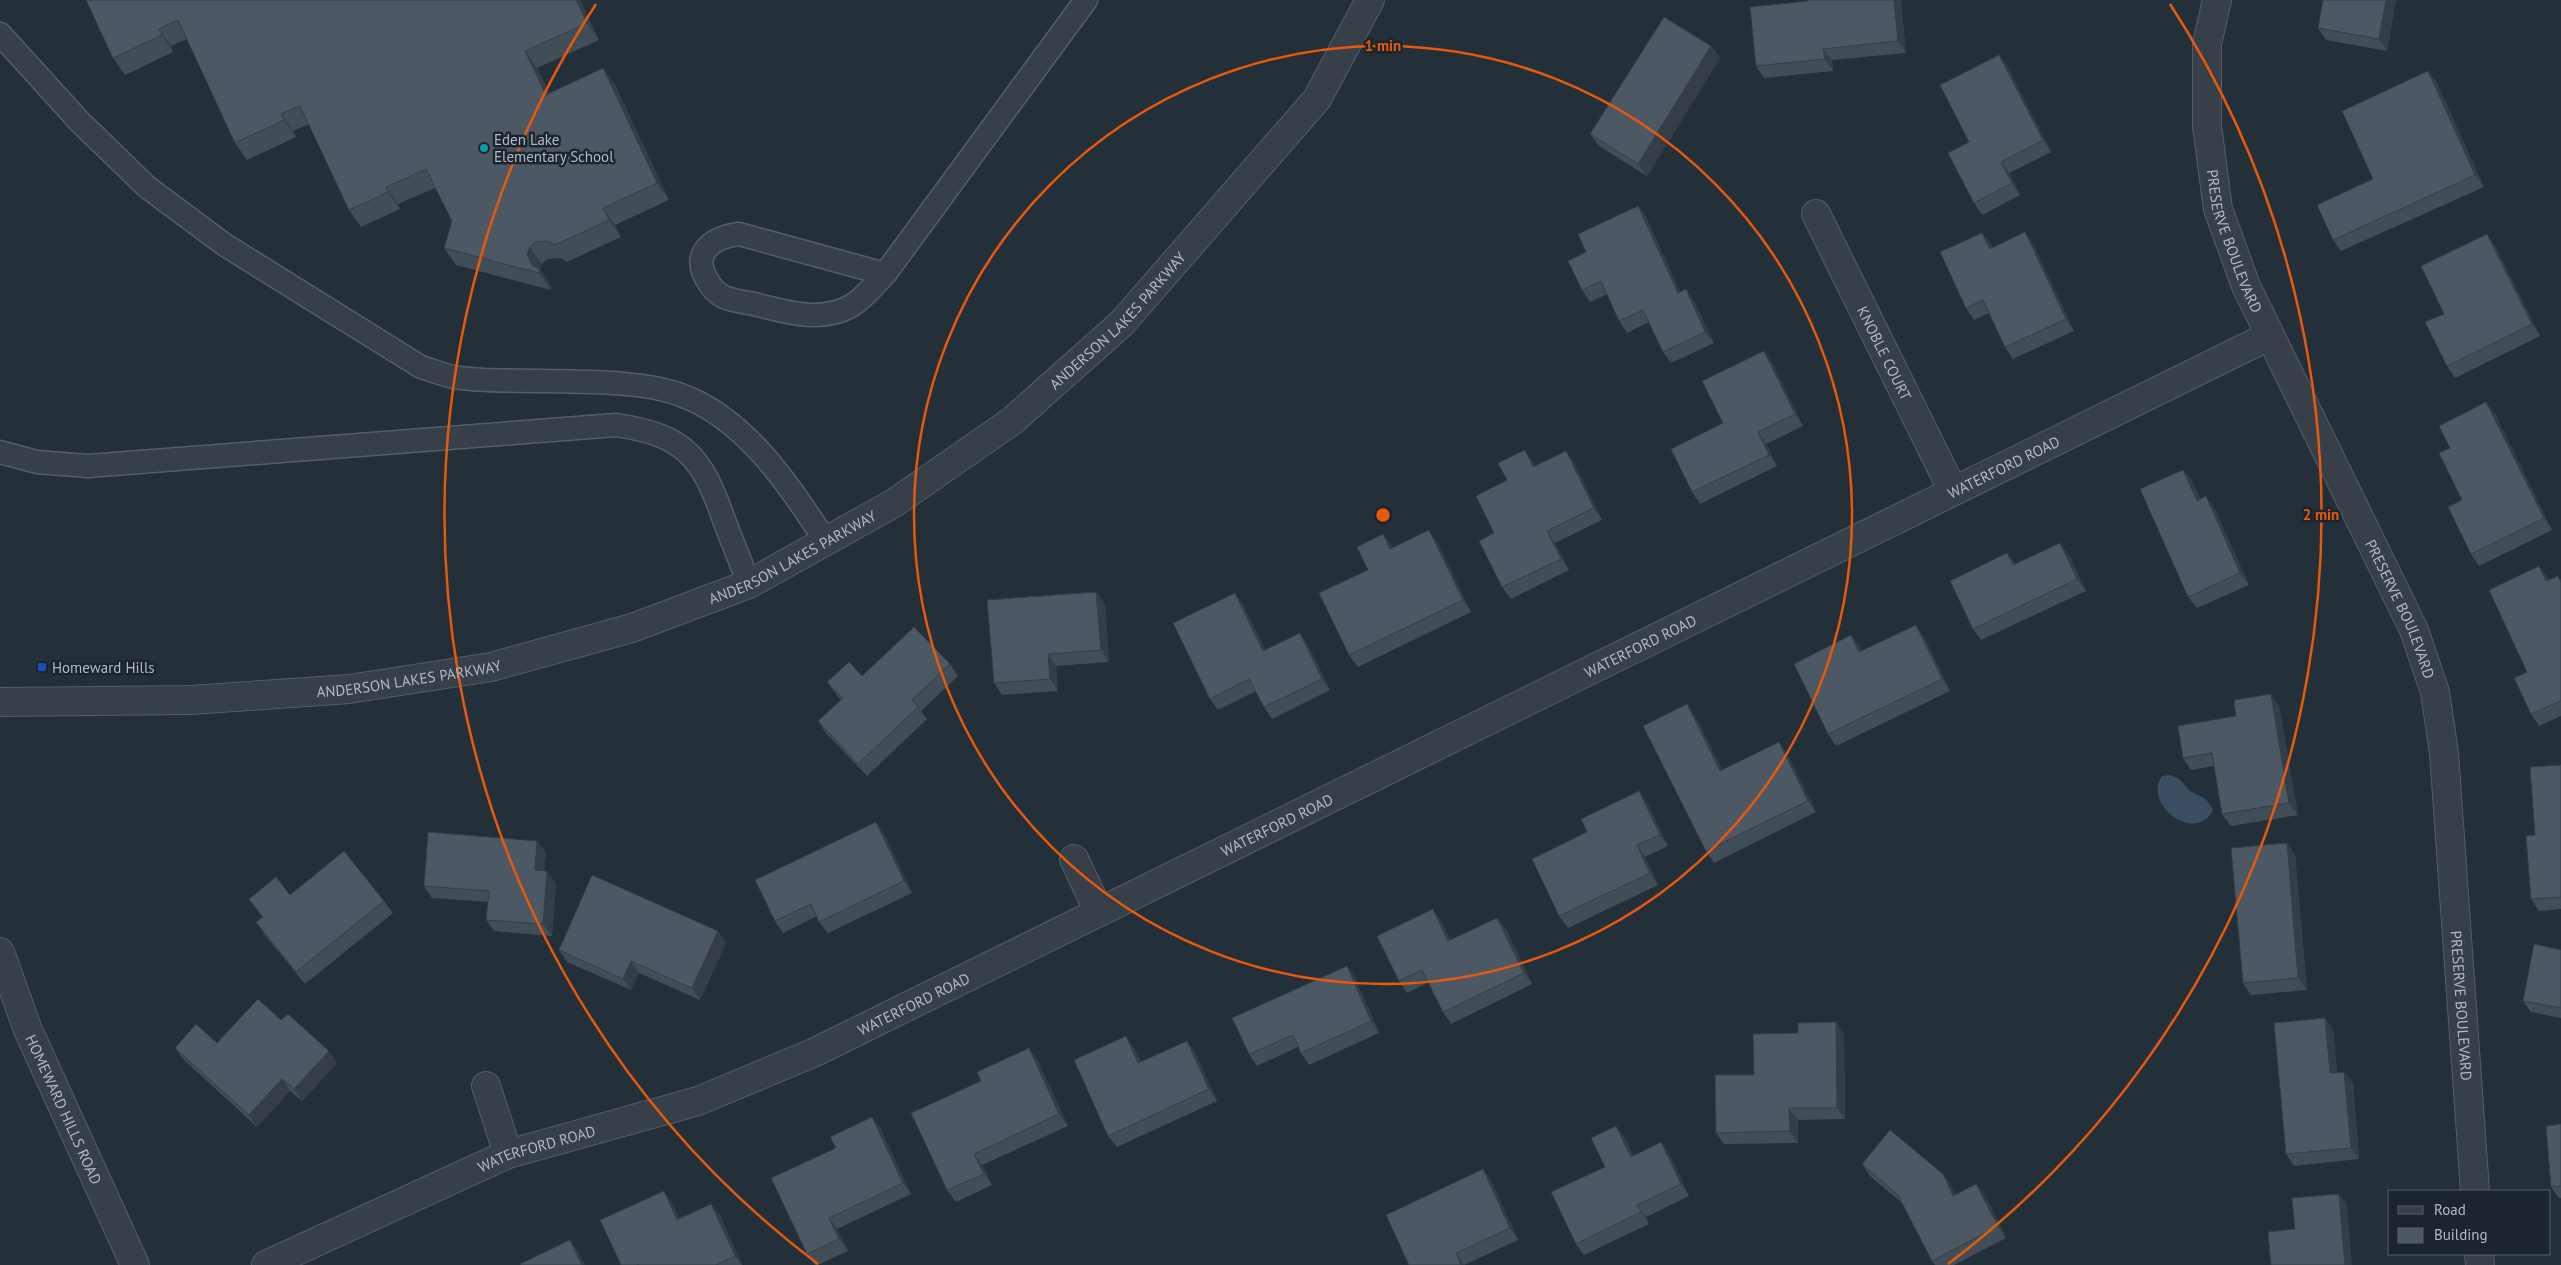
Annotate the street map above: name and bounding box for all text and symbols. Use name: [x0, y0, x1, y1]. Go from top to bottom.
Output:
text: 1 min: [1365, 36, 1401, 55]
place label: Eden Lake Elementary School: [494, 130, 614, 166]
marker: Eden Lake Elementary School: [478, 142, 490, 154]
street label: PRESERVE BOULEVARD: [2203, 168, 2267, 316]
street label: ANDERSON LAKES PARKWAY: [1045, 247, 1190, 393]
street label: KNOBLE COURT: [1853, 303, 1916, 404]
street label: WATERFORD ROAD: [1944, 431, 2063, 502]
street label: ANDERSON LAKES PARKWAY: [706, 505, 880, 608]
text: 2 min: [2303, 505, 2339, 524]
centre of rings: [1374, 506, 1392, 524]
street label: PRESERVE BOULEVARD: [2362, 536, 2439, 681]
street label: WATERFORD ROAD: [1581, 610, 1699, 681]
street label: ANDERSON LAKES PARKWAY: [316, 655, 504, 701]
place label: Homeward Hills: [52, 658, 155, 677]
marker: Homeward Hills: [36, 661, 48, 673]
street label: WATERFORD ROAD: [1217, 789, 1336, 860]
street label: PRESERVE BOULEVARD: [2447, 930, 2477, 1081]
street label: WATERFORD ROAD: [854, 968, 973, 1039]
street label: HOMEWARD HILLS ROAD: [22, 1031, 106, 1187]
street label: WATERFORD ROAD: [474, 1121, 597, 1176]
legend: [2388, 1190, 2551, 1255]
text: Road: [2434, 1200, 2466, 1219]
text: Building: [2434, 1225, 2488, 1244]

